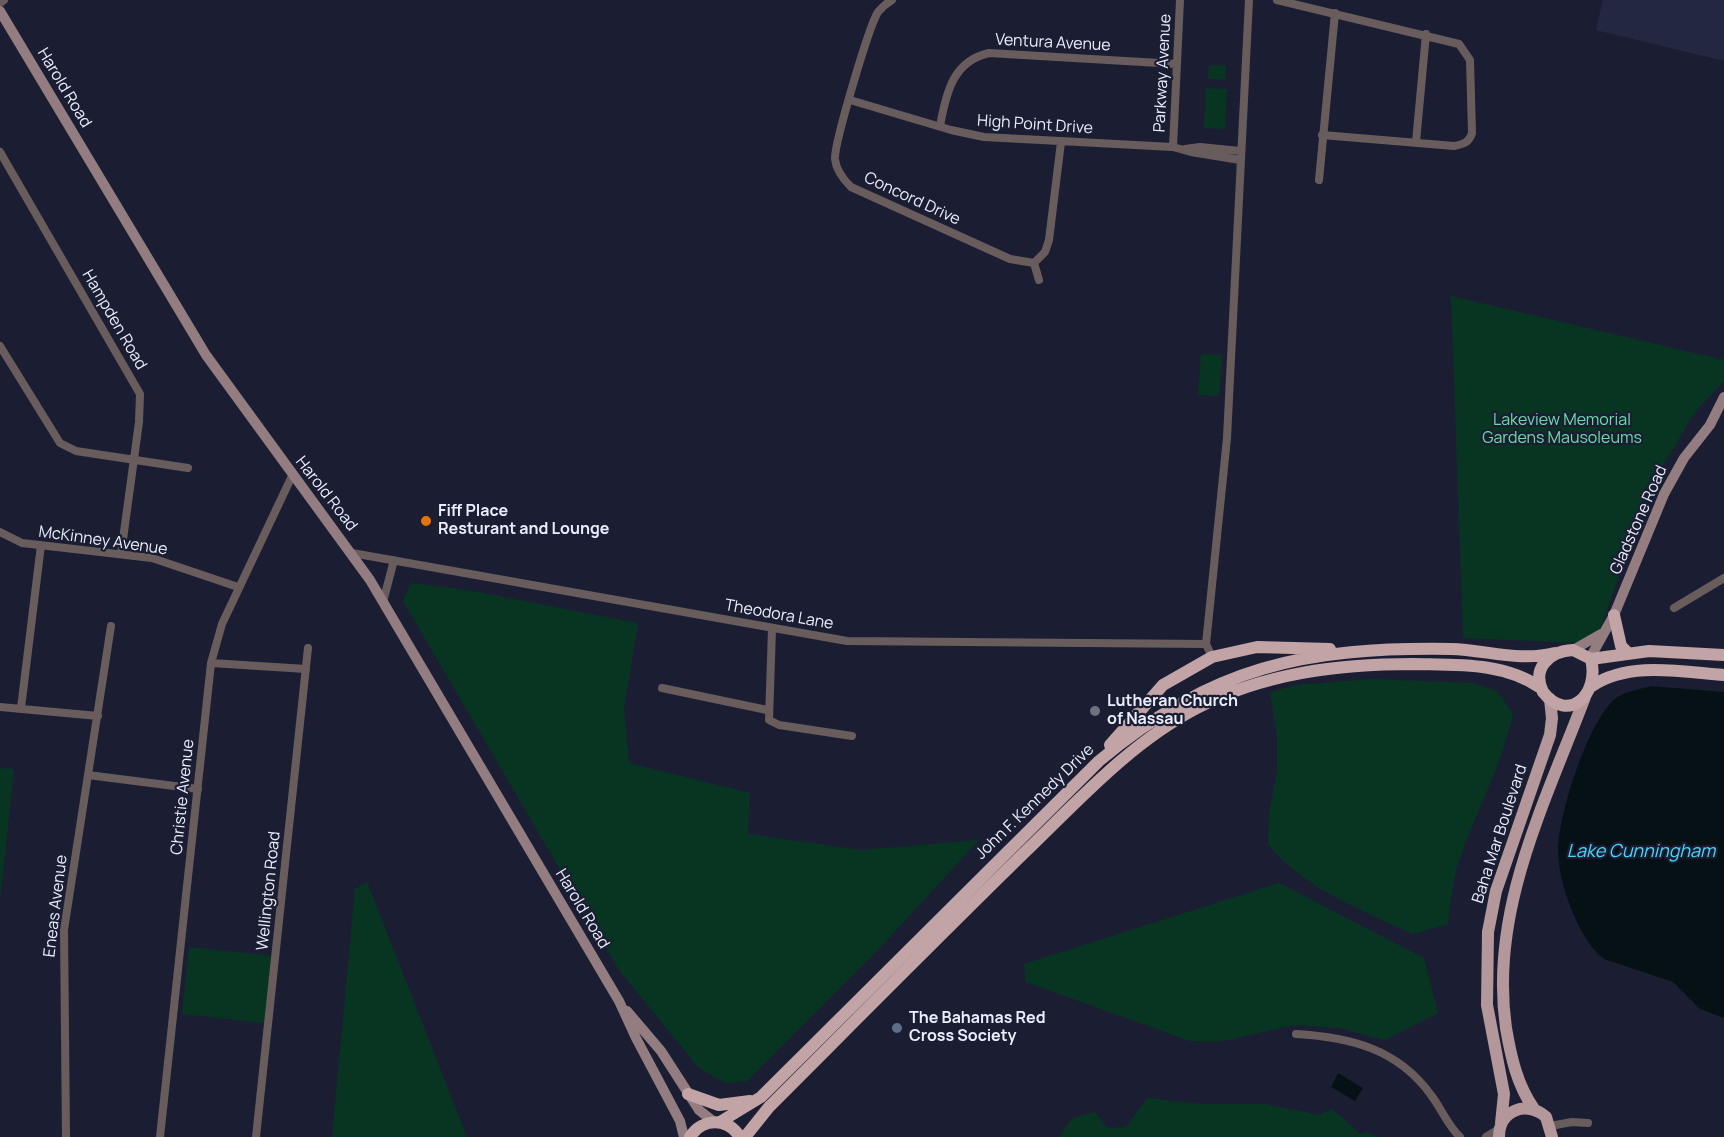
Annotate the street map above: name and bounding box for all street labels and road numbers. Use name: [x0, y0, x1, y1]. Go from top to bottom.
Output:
street label: Parkway Avenue: [1150, 13, 1176, 133]
street label: Ventura Avenue: [995, 30, 1111, 56]
street label: Harold Road: [33, 45, 95, 131]
street label: High Point Drive: [976, 111, 1094, 139]
street label: Concord Drive: [861, 168, 963, 230]
street label: Hampden Road: [78, 267, 150, 373]
street label: Harold Road: [291, 453, 361, 535]
street label: Gladstone Road: [1606, 463, 1672, 577]
street label: McKinney Avenue: [37, 522, 169, 560]
street label: Theodora Lane: [723, 596, 835, 634]
street label: Christie Avenue: [167, 738, 199, 856]
street label: John F. Kennedy Drive: [972, 740, 1098, 864]
street label: Baha Mar Boulevard: [1469, 762, 1531, 906]
street label: Wellington Road: [253, 830, 285, 952]
street label: Eneas Avenue: [40, 854, 72, 958]
street label: Harold Road: [551, 866, 613, 952]

